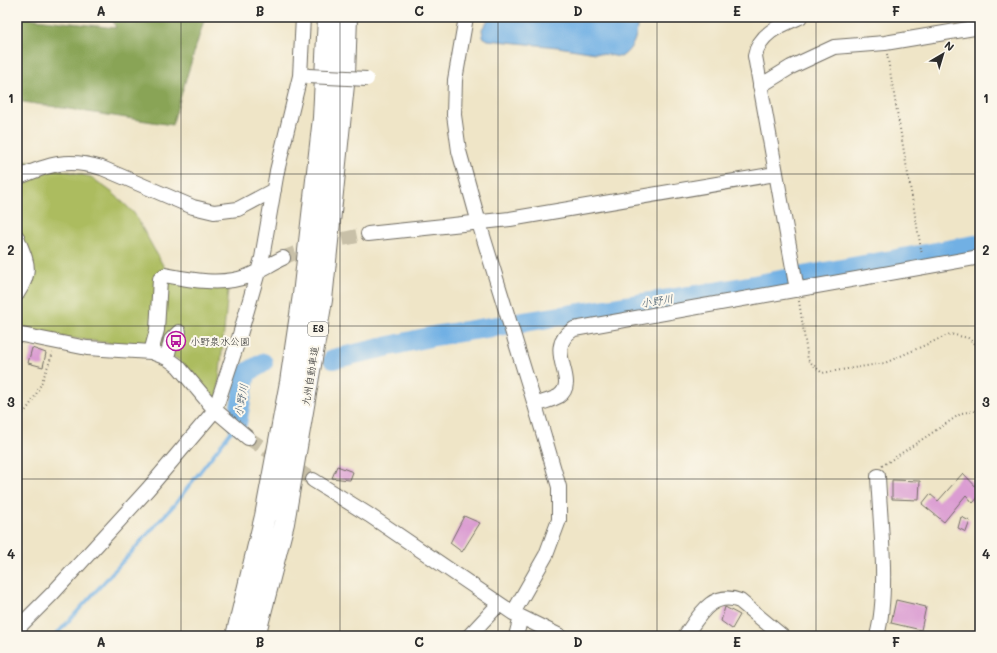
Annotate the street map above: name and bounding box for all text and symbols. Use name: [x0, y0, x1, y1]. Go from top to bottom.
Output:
text: A: [96, 2, 106, 19]
text: B: [256, 2, 265, 19]
text: C: [414, 2, 424, 19]
text: D: [573, 2, 583, 19]
text: E: [733, 2, 741, 19]
text: F: [892, 2, 900, 19]
north arrow: [923, 34, 963, 74]
text: N: [942, 37, 957, 54]
text: 1: [8, 89, 14, 106]
text: 1: [983, 89, 989, 106]
text: 2: [7, 241, 15, 258]
text: 2: [982, 241, 990, 258]
water label: 小野川: [639, 291, 674, 310]
road number: E3: [308, 322, 328, 336]
bus stop icon: 小野泉水公園: [165, 330, 187, 352]
place label: 小野泉水公園: [190, 334, 250, 348]
street label: 九州自動車道: [298, 345, 322, 407]
water label: 小野川: [230, 382, 251, 417]
text: 3: [7, 393, 15, 410]
text: 3: [982, 393, 990, 410]
text: 4: [7, 545, 15, 562]
text: 4: [982, 545, 990, 562]
text: A: [96, 633, 106, 650]
text: B: [256, 633, 265, 650]
text: C: [414, 633, 424, 650]
text: D: [573, 633, 583, 650]
text: E: [733, 633, 741, 650]
text: F: [892, 633, 900, 650]

